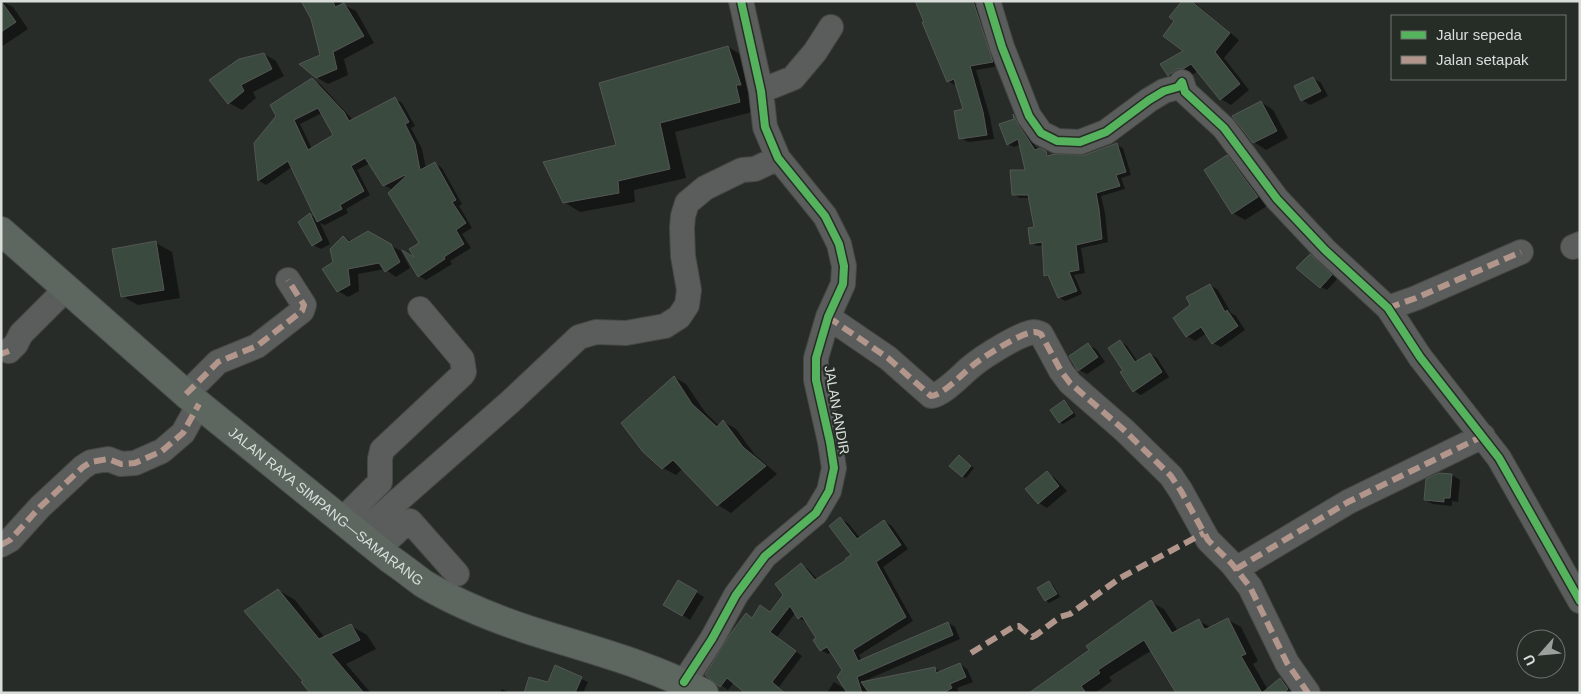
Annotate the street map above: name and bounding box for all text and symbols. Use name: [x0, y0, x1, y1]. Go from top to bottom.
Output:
legend: [1391, 15, 1566, 80]
text: Jalur sepeda: [1436, 26, 1523, 43]
text: Jalan setapak: [1436, 51, 1529, 68]
street label: JALAN ANDIR: [821, 364, 853, 456]
street label: JALAN RAYA SIMPANG—SAMARANG: [225, 424, 427, 589]
north arrow: [1516, 629, 1566, 679]
text: U: [1520, 652, 1539, 668]

